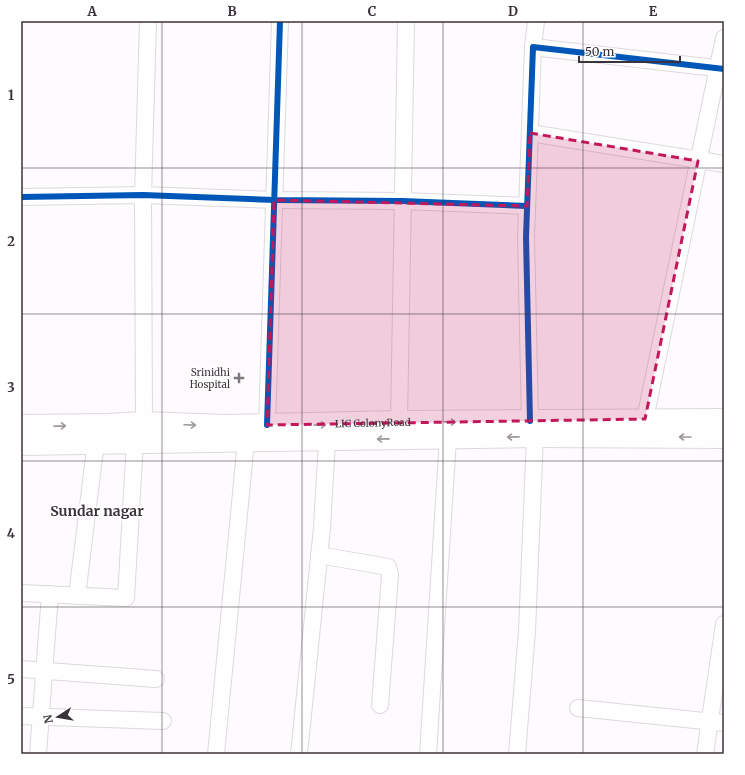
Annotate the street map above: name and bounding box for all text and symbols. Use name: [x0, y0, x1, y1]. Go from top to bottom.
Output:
text: A: [86, 3, 97, 20]
text: B: [227, 3, 237, 20]
text: C: [368, 3, 377, 20]
text: D: [508, 3, 518, 20]
text: E: [649, 3, 658, 20]
scale bar: [579, 38, 680, 64]
text: 50 m: [585, 44, 614, 59]
text: 1: [8, 87, 14, 104]
text: 2: [7, 233, 15, 250]
place label: Srinidhi Hospital: [190, 366, 230, 391]
marker: Srinidhi Hospital: [233, 372, 245, 384]
text: 3: [7, 379, 15, 396]
street label: LIC ColonyRoad: [335, 416, 411, 430]
one-way arrow: [443, 418, 456, 426]
one-way arrow: [183, 421, 196, 428]
one-way arrow: [313, 421, 326, 429]
one-way arrow: [53, 422, 66, 429]
one-way arrow: [507, 433, 520, 441]
one-way arrow: [679, 433, 692, 441]
one-way arrow: [377, 436, 390, 443]
district label: Sundar nagar: [50, 502, 144, 520]
text: 4: [7, 525, 16, 542]
text: 5: [7, 671, 15, 688]
north arrow: [38, 697, 78, 737]
text: N: [40, 713, 56, 725]

